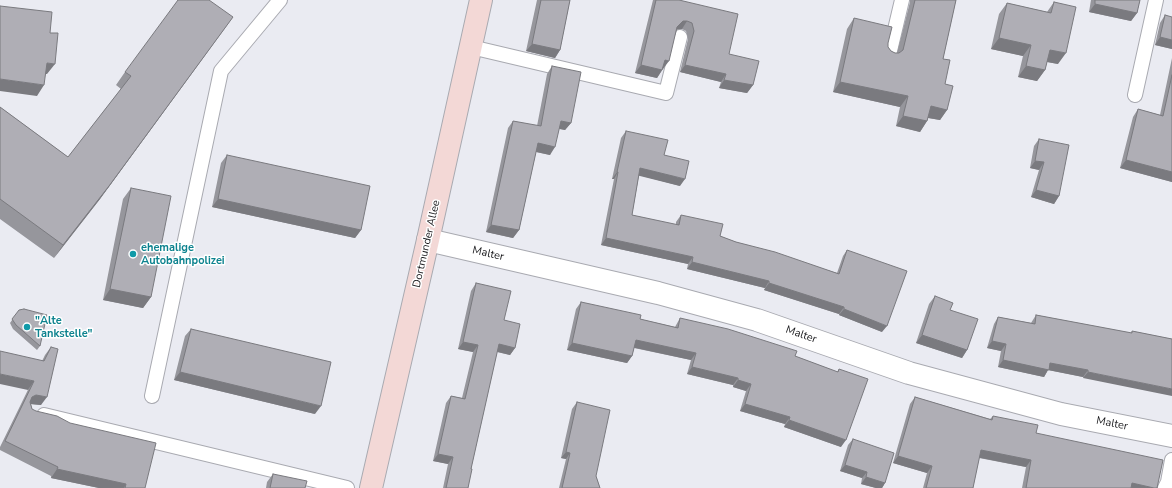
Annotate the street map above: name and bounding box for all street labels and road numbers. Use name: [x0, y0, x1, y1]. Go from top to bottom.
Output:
street label: Dortmunder Allee: [411, 199, 443, 289]
street label: Malter: [471, 244, 505, 264]
street label: Malter: [784, 324, 818, 346]
street label: Malter: [1095, 414, 1129, 434]

